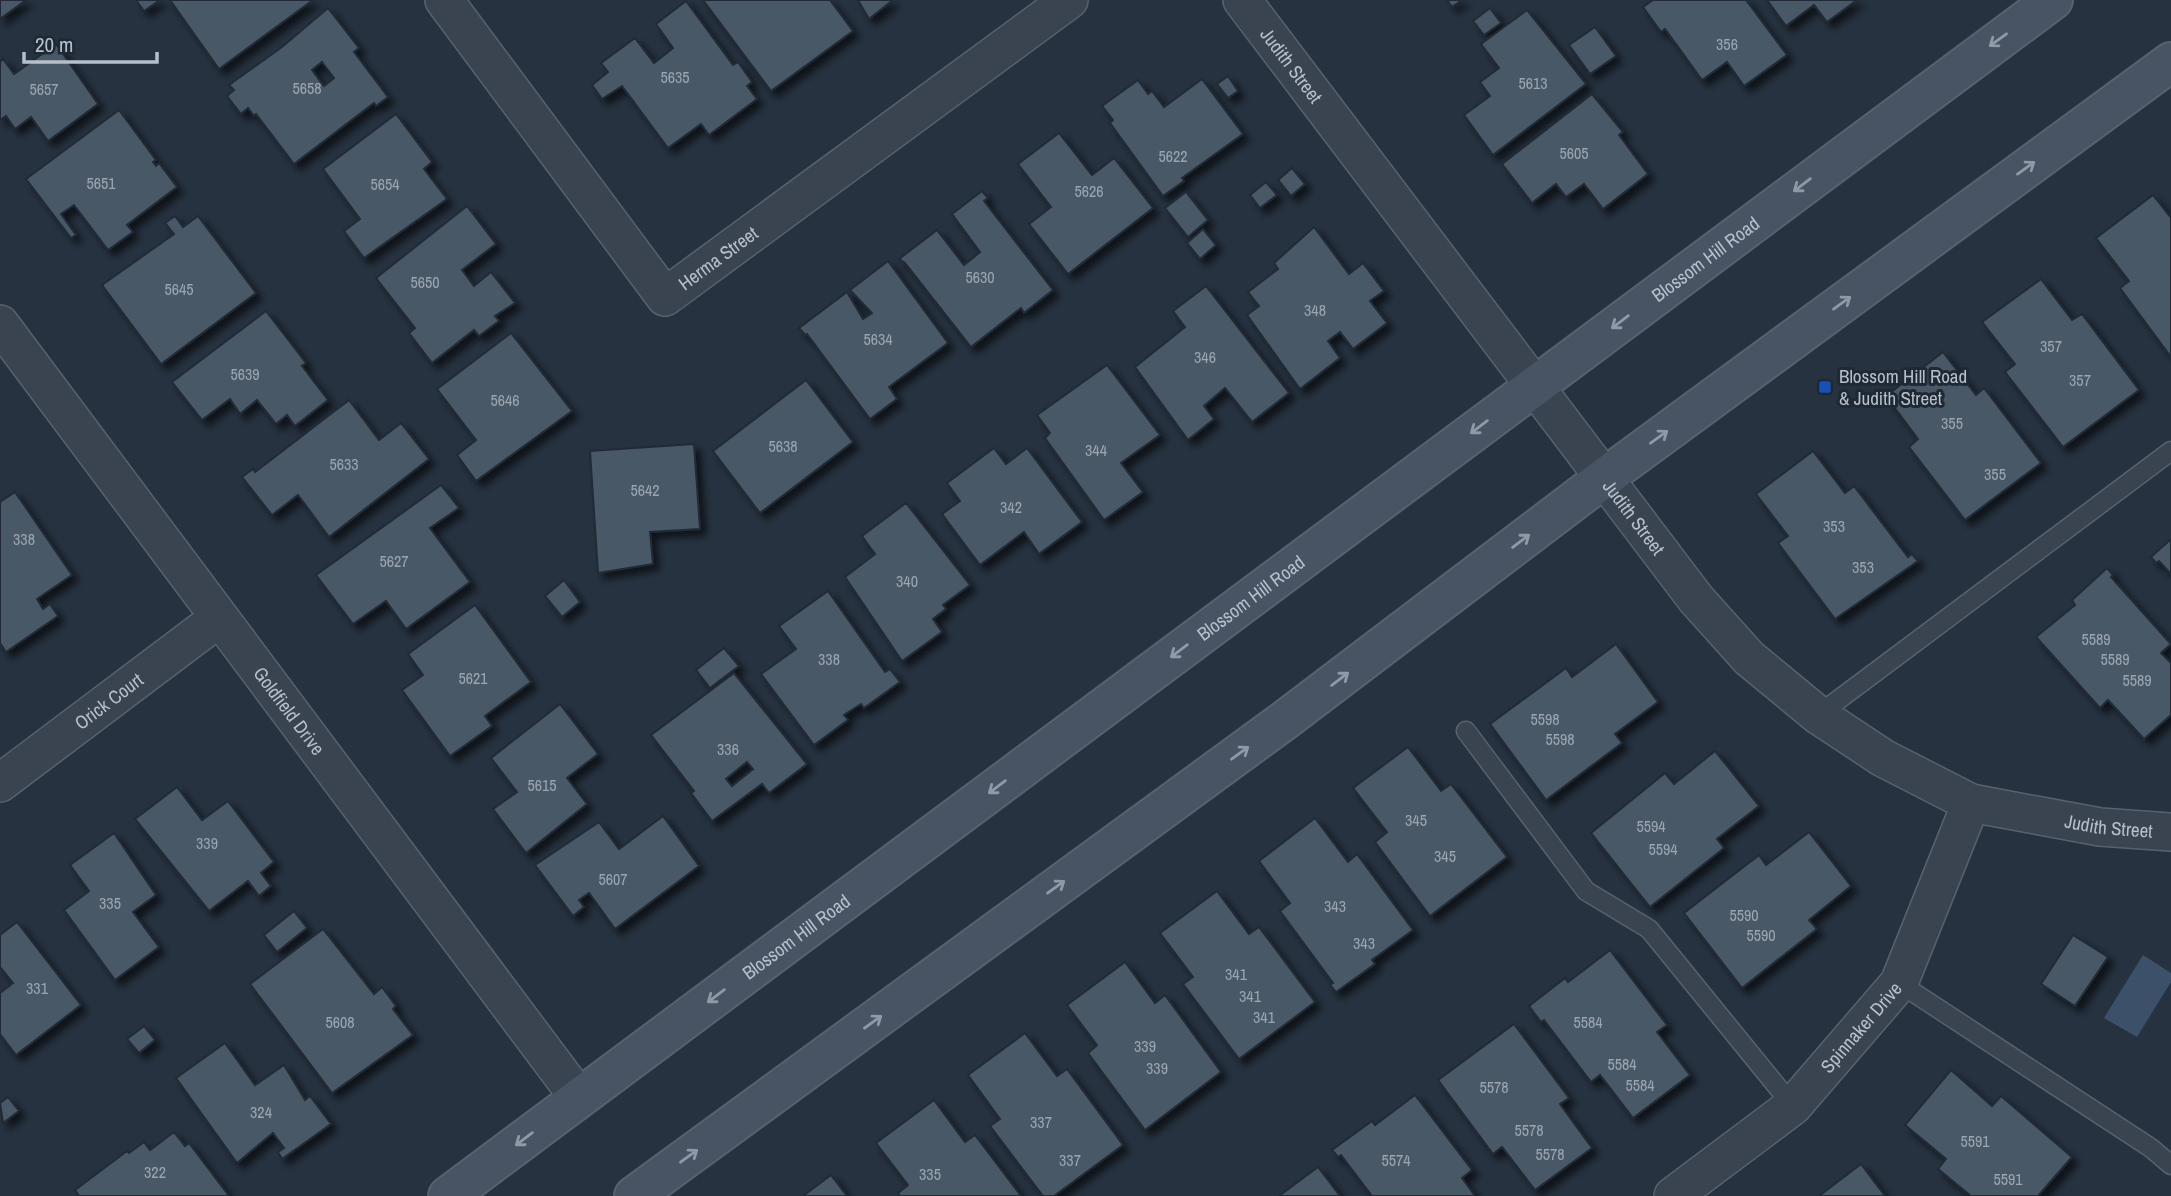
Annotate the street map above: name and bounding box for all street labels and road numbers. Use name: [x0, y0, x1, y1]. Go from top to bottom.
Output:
street label: Judith Street: [1254, 22, 1329, 109]
street label: Blossom Hill Road: [1646, 210, 1765, 308]
street label: Herma Street: [673, 220, 764, 296]
street label: Judith Street: [1597, 474, 1671, 561]
street label: Blossom Hill Road: [1191, 549, 1310, 647]
street label: Goldfield Drive: [248, 661, 331, 760]
street label: Orick Court: [69, 666, 149, 736]
street label: Judith Street: [2063, 808, 2154, 844]
street label: Blossom Hill Road: [737, 888, 855, 985]
street label: Spinnaker Drive: [1814, 976, 1908, 1078]

